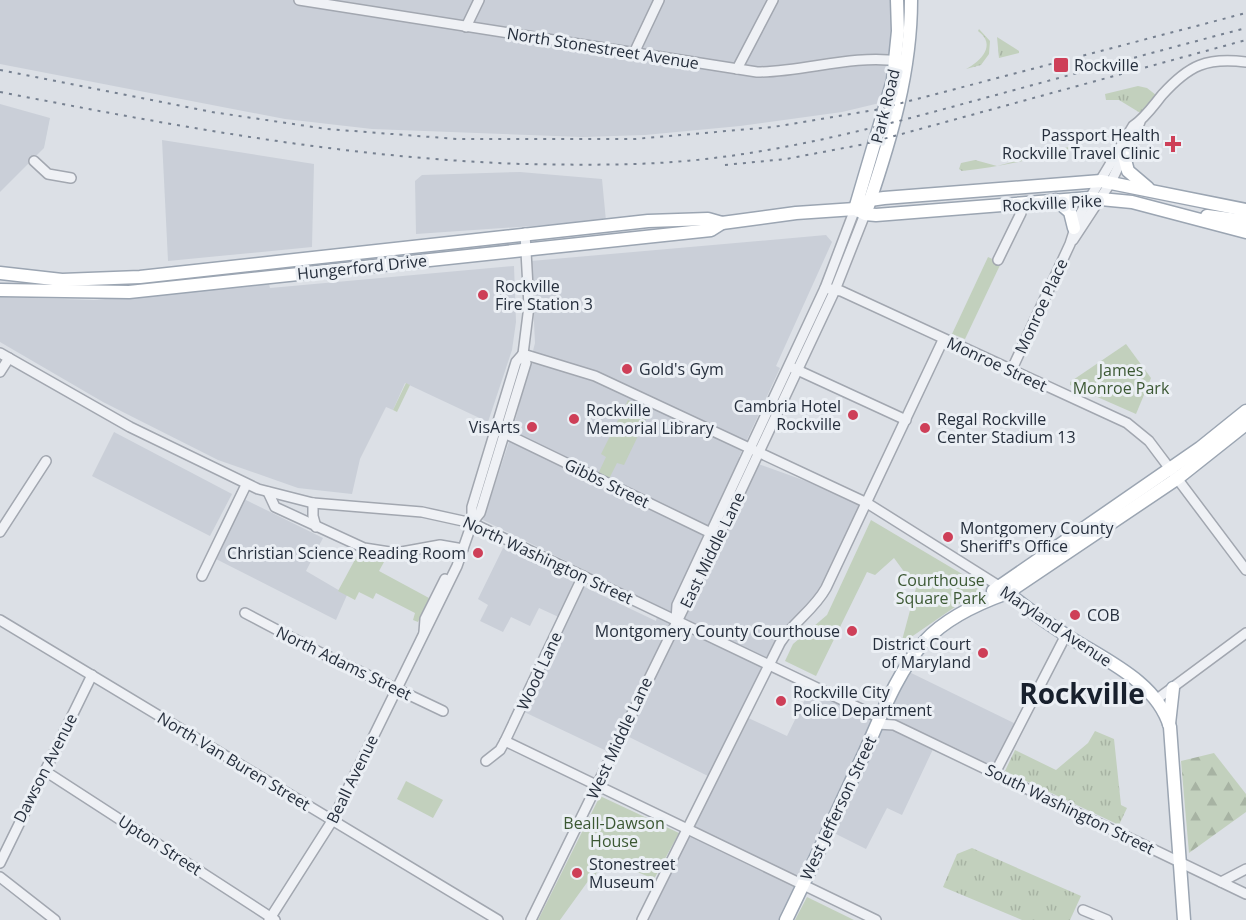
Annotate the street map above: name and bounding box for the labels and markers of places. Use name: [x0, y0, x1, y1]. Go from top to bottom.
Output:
place label: Rockville: [1074, 54, 1139, 76]
marker: Rockville: [1052, 56, 1070, 74]
place label: Passport Health Rockville Travel Clinic: [1002, 124, 1160, 164]
marker: Passport Health Rockville Travel Clinic: [1164, 135, 1182, 153]
place label: Rockville Fire Station 3: [495, 275, 593, 315]
marker: Rockville Fire Station 3: [476, 288, 490, 302]
place label: Gold's Gym: [639, 358, 724, 380]
marker: Gold's Gym: [620, 362, 634, 376]
place label: Cambria Hotel Rockville: [734, 395, 841, 435]
place label: Rockville Memorial Library: [586, 399, 715, 439]
marker: Cambria Hotel Rockville: [846, 408, 860, 422]
place label: Regal Rockville Center Stadium 13: [937, 408, 1076, 448]
marker: Rockville Memorial Library: [567, 412, 581, 426]
place label: VisArts: [469, 416, 520, 438]
marker: VisArts: [525, 420, 539, 434]
marker: Regal Rockville Center Stadium 13: [918, 421, 932, 435]
place label: Montgomery County Sheriff's Office: [960, 517, 1114, 557]
marker: Montgomery County Sheriff's Office: [941, 530, 955, 544]
place label: Christian Science Reading Room: [227, 542, 466, 564]
marker: Christian Science Reading Room: [471, 546, 485, 560]
place label: COB: [1087, 604, 1120, 626]
marker: COB: [1068, 608, 1082, 622]
place label: Montgomery County Courthouse: [595, 620, 840, 642]
marker: Montgomery County Courthouse: [845, 624, 859, 638]
place label: District Court of Maryland: [872, 633, 971, 673]
marker: District Court of Maryland: [976, 646, 990, 660]
place label: Rockville City Police Department: [793, 681, 932, 721]
marker: Rockville City Police Department: [774, 694, 788, 708]
place label: Stonestreet Museum: [589, 853, 676, 893]
marker: Stonestreet Museum: [570, 866, 584, 880]

